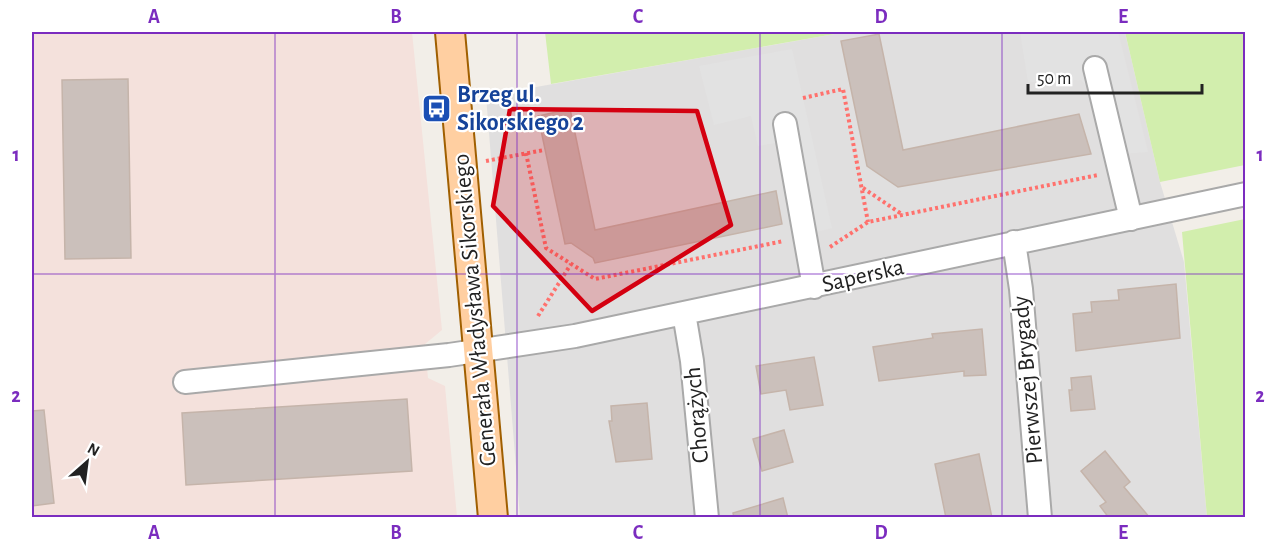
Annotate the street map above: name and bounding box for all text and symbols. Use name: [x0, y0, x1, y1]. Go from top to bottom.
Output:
text: A: [148, 7, 160, 27]
text: B: [390, 7, 402, 27]
text: C: [633, 7, 644, 27]
text: D: [874, 7, 888, 27]
text: E: [1118, 7, 1128, 27]
scale bar: [1028, 57, 1202, 95]
text: 50 m: [1037, 70, 1071, 88]
place label: Brzeg ul. Sikorskiego 2: [457, 83, 584, 135]
bus stop icon: Brzeg ul. Sikorskiego 2: [420, 93, 452, 125]
text: 1: [12, 145, 20, 165]
text: 1: [1256, 145, 1264, 165]
street label: Generała Władysława Sikorskiego: [449, 153, 501, 467]
street label: Saperska: [820, 255, 906, 297]
street label: Pierwszej Brygady: [1009, 295, 1047, 465]
street label: Chorążych: [681, 366, 713, 464]
text: 2: [11, 386, 21, 406]
text: 2: [1255, 386, 1265, 406]
north arrow: [57, 432, 117, 492]
text: N: [85, 440, 102, 459]
text: A: [148, 523, 160, 543]
text: B: [390, 523, 402, 543]
text: C: [633, 523, 644, 543]
text: D: [874, 523, 888, 543]
text: E: [1118, 523, 1128, 543]

